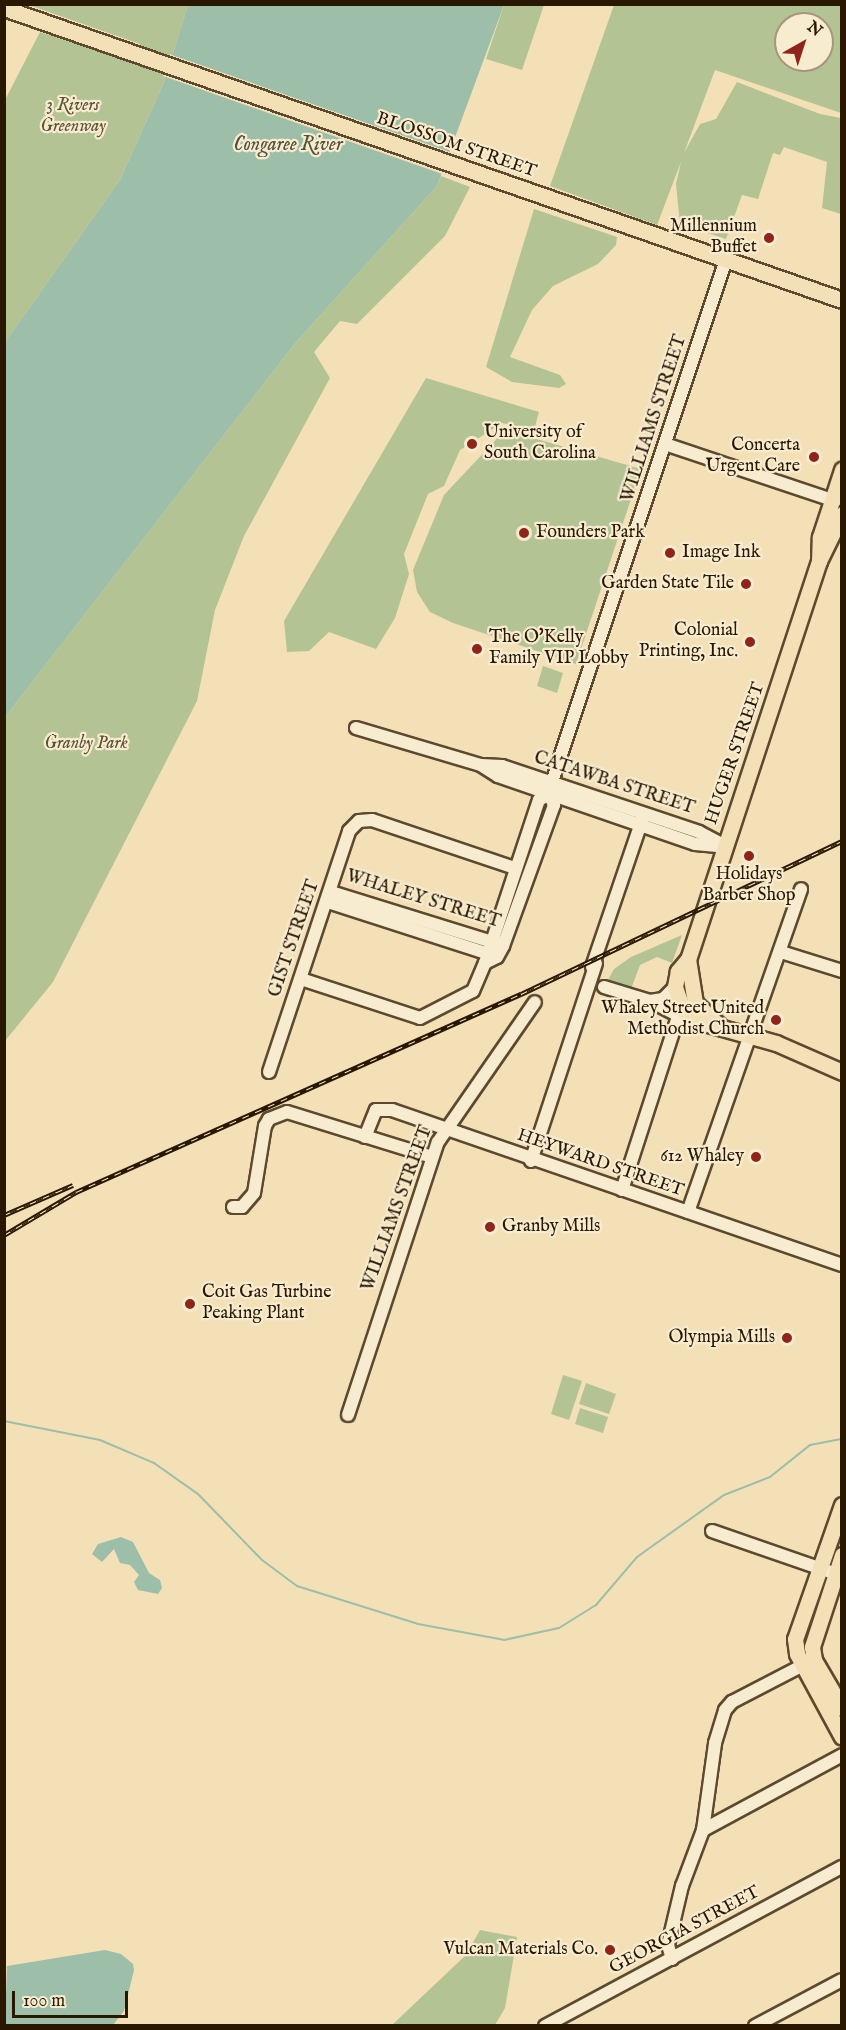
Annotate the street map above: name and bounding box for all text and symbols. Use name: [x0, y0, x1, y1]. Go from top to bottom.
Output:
north arrow: [774, 12, 834, 72]
text: N: [802, 17, 826, 42]
park label: 3 Rivers Greenway: [40, 96, 106, 138]
street label: BLOSSOM STREET: [373, 108, 539, 184]
water label: Congaree River: [234, 132, 342, 156]
place label: Millennium Buffet: [670, 217, 757, 260]
marker: Millennium Buffet: [762, 231, 776, 245]
street label: WILLIAMS STREET: [618, 333, 692, 505]
place label: University of South Carolina: [484, 423, 596, 466]
place label: Concerta Urgent Care: [705, 436, 800, 478]
marker: University of South Carolina: [465, 437, 479, 451]
marker: Concerta Urgent Care: [805, 448, 823, 466]
place label: Founders Park: [536, 522, 645, 544]
marker: Founders Park: [517, 526, 531, 540]
place label: Image Ink: [682, 542, 760, 564]
marker: Image Ink: [663, 546, 677, 560]
place label: Garden State Tile: [601, 573, 734, 595]
marker: Garden State Tile: [739, 577, 753, 591]
place label: Colonial Printing, Inc.: [639, 621, 738, 664]
place label: The O'Kelly Family VIP Lobby: [489, 628, 629, 670]
marker: Colonial Printing, Inc.: [743, 635, 757, 649]
marker: The O'Kelly Family VIP Lobby: [470, 642, 484, 656]
street label: HUGER STREET: [702, 680, 770, 828]
park label: Granby Park: [44, 733, 128, 755]
street label: CATAWBA STREET: [531, 748, 697, 820]
marker: Holidays Barber Shop: [742, 849, 756, 863]
place label: Holidays Barber Shop: [703, 865, 795, 908]
street label: WHALEY STREET: [343, 866, 503, 934]
street label: GIST STREET: [265, 878, 325, 1000]
place label: Whaley Street United Methodist Church: [601, 999, 764, 1042]
marker: Whaley Street United Methodist Church: [769, 1013, 783, 1027]
street label: WILLIAMS STREET: [358, 1123, 438, 1295]
street label: HEYWARD STREET: [514, 1125, 686, 1203]
place label: 612 Whaley: [660, 1146, 744, 1168]
marker: 612 Whaley: [749, 1150, 763, 1164]
place label: Granby Mills: [502, 1216, 600, 1238]
marker: Granby Mills: [483, 1220, 497, 1234]
place label: Coit Gas Turbine Peaking Plant: [202, 1283, 331, 1326]
marker: Coit Gas Turbine Peaking Plant: [183, 1297, 197, 1311]
place label: Olympia Mills: [668, 1327, 775, 1349]
marker: Olympia Mills: [780, 1331, 794, 1345]
street label: GEORGIA STREET: [606, 1882, 764, 1980]
place label: Vulcan Materials Co.: [443, 1939, 598, 1961]
marker: Vulcan Materials Co.: [603, 1943, 617, 1957]
scale bar: [15, 1979, 130, 2017]
text: 100 m: [23, 1990, 65, 2013]

